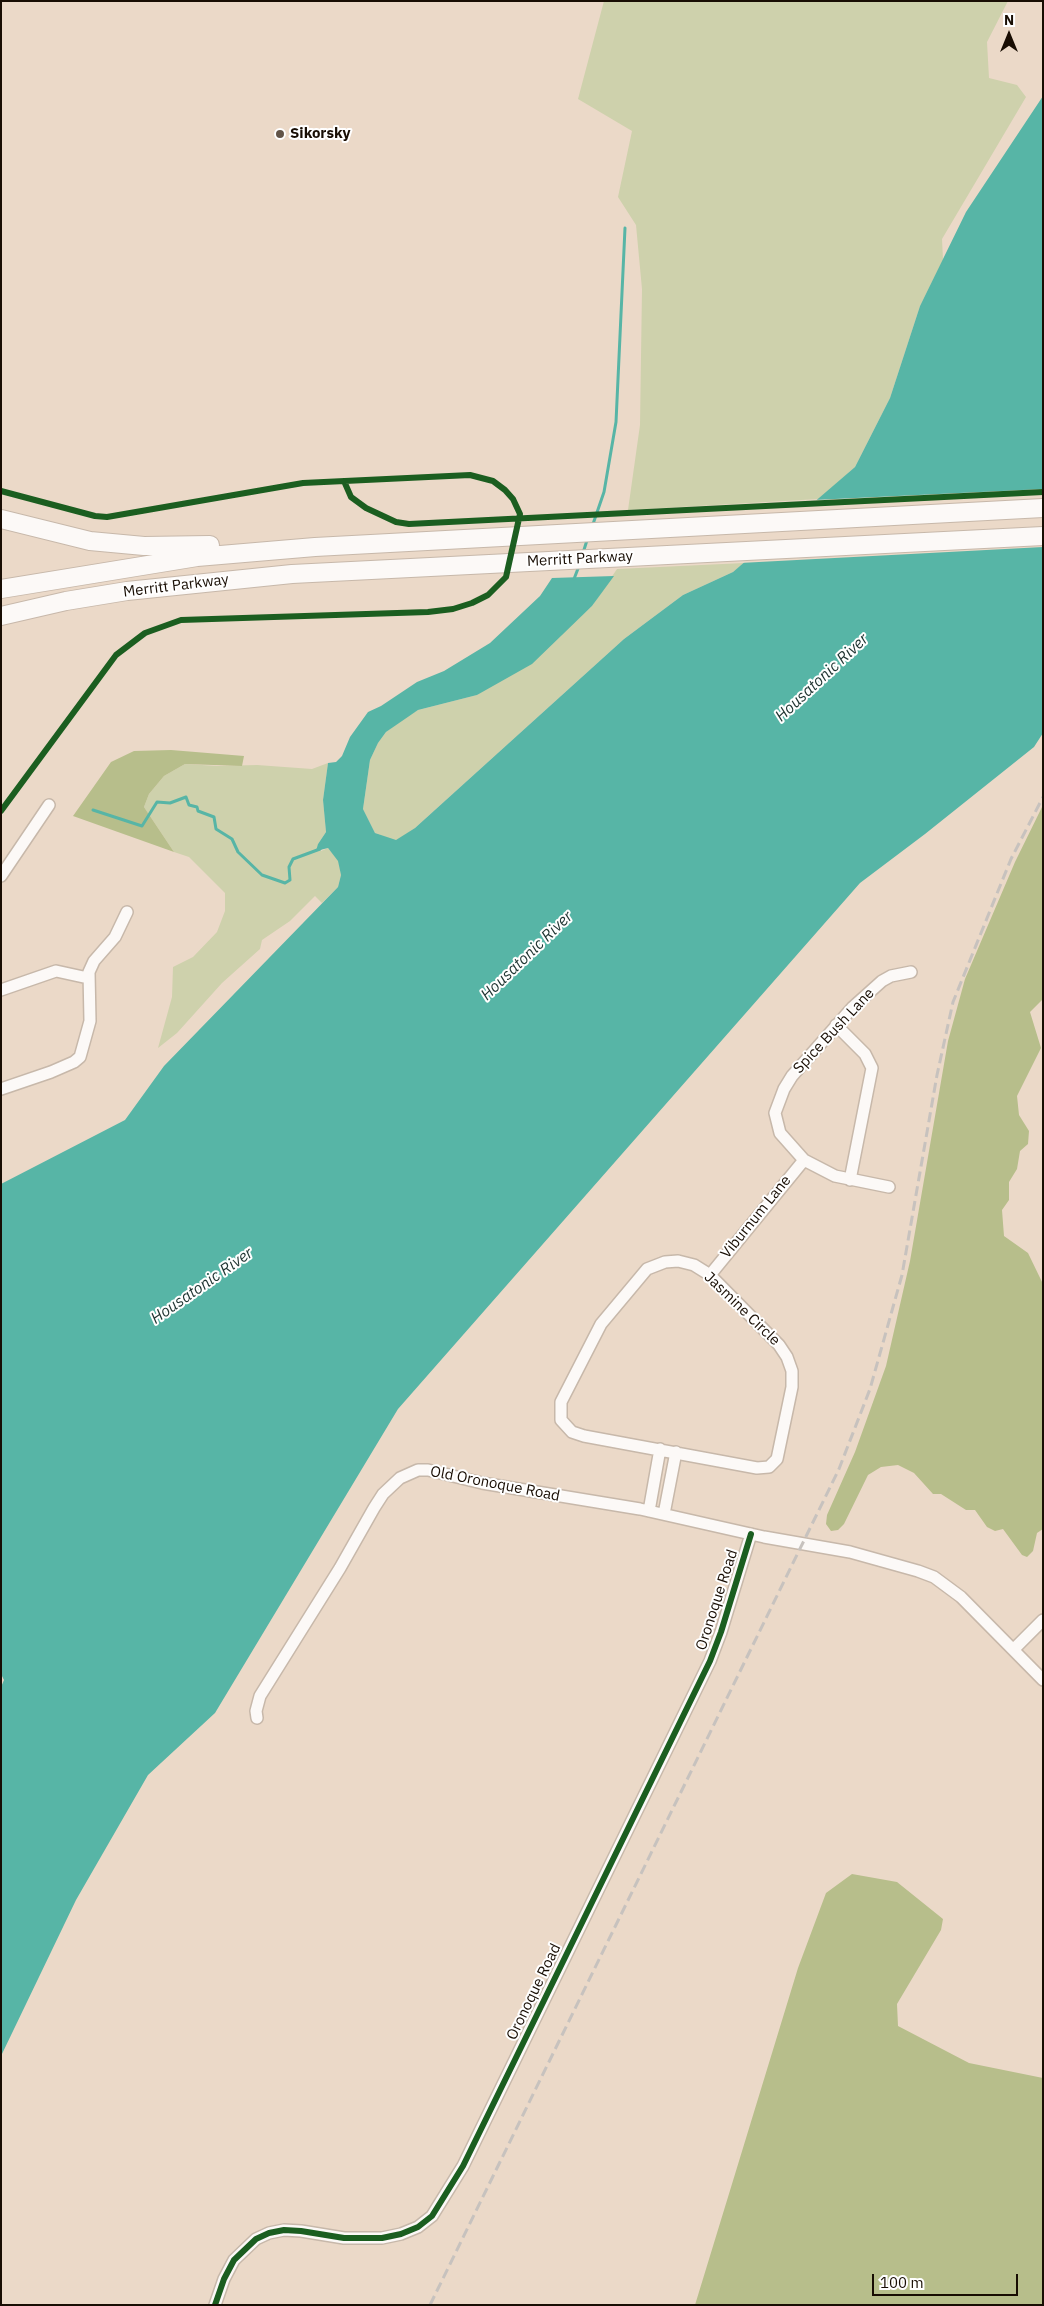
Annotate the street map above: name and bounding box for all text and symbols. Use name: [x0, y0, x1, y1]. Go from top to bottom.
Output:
north arrow: [984, 10, 1034, 60]
text: N: [1004, 11, 1014, 29]
place label: Sikorsky: [290, 125, 351, 143]
marker: Sikorsky: [274, 128, 286, 140]
street label: Merritt Parkway: [526, 547, 634, 571]
street label: Merritt Parkway: [122, 571, 230, 601]
water label: Housatonic River: [772, 630, 872, 726]
water label: Housatonic River: [477, 907, 577, 1005]
street label: Spice Bush Lane: [790, 985, 878, 1077]
street label: Viburnum Lane: [717, 1172, 795, 1262]
water label: Housatonic River: [147, 1244, 257, 1328]
street label: Jasmine Circle: [700, 1268, 784, 1350]
street label: Old Oronoque Road: [429, 1463, 561, 1505]
street label: Oronoque Road: [692, 1547, 742, 1653]
street label: Oronoque Road: [503, 1941, 565, 2043]
scale bar: [874, 2264, 1020, 2296]
text: 100 m: [880, 2273, 924, 2292]

